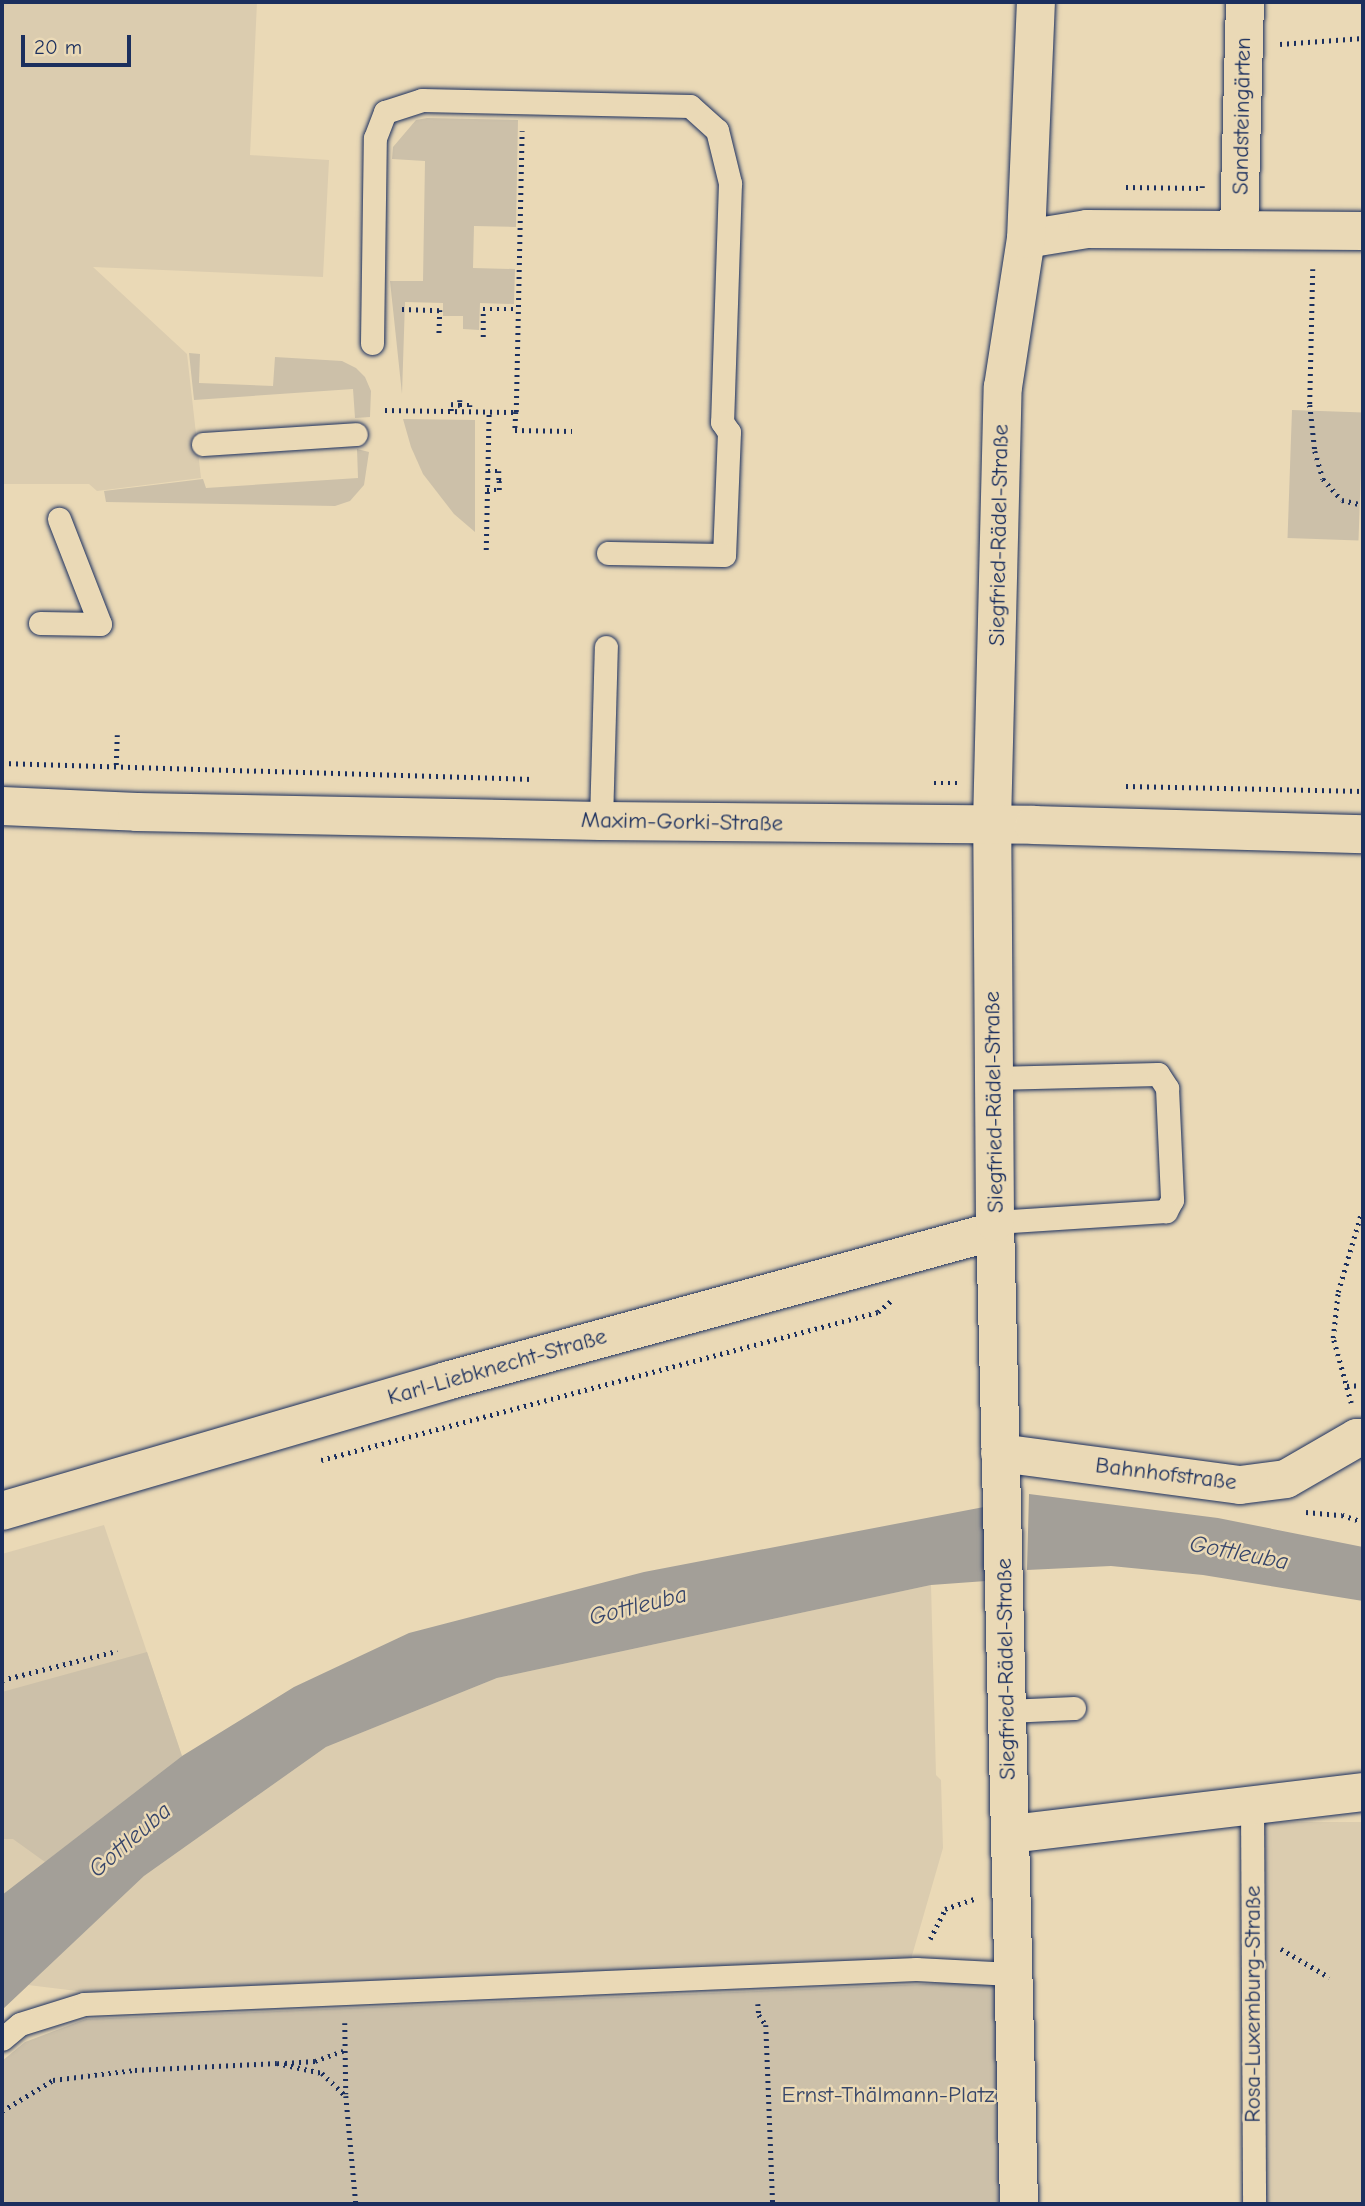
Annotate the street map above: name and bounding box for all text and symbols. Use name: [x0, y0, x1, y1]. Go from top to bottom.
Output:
scale bar: [24, 21, 135, 65]
text: 20 m: [34, 35, 82, 59]
street label: Sandsteingärten: [1227, 37, 1257, 195]
street label: Siegfried-Rädel-Straße: [983, 424, 1015, 646]
street label: Maxim-Gorki-Straße: [581, 806, 783, 838]
street label: Siegfried-Rädel-Straße: [978, 991, 1010, 1213]
street label: Karl-Liebknecht-Straße: [384, 1322, 610, 1412]
street label: Bahnhofstraße: [1094, 1452, 1238, 1496]
water label: Gottleuba: [1187, 1529, 1291, 1577]
street label: Siegfried-Rädel-Straße: [990, 1558, 1022, 1780]
water label: Gottleuba: [586, 1580, 690, 1632]
water label: Gottleuba: [83, 1796, 177, 1884]
street label: Rosa-Luxemburg-Straße: [1239, 1885, 1267, 2123]
park label: Ernst-Thälmann-Platz: [782, 2081, 994, 2109]

